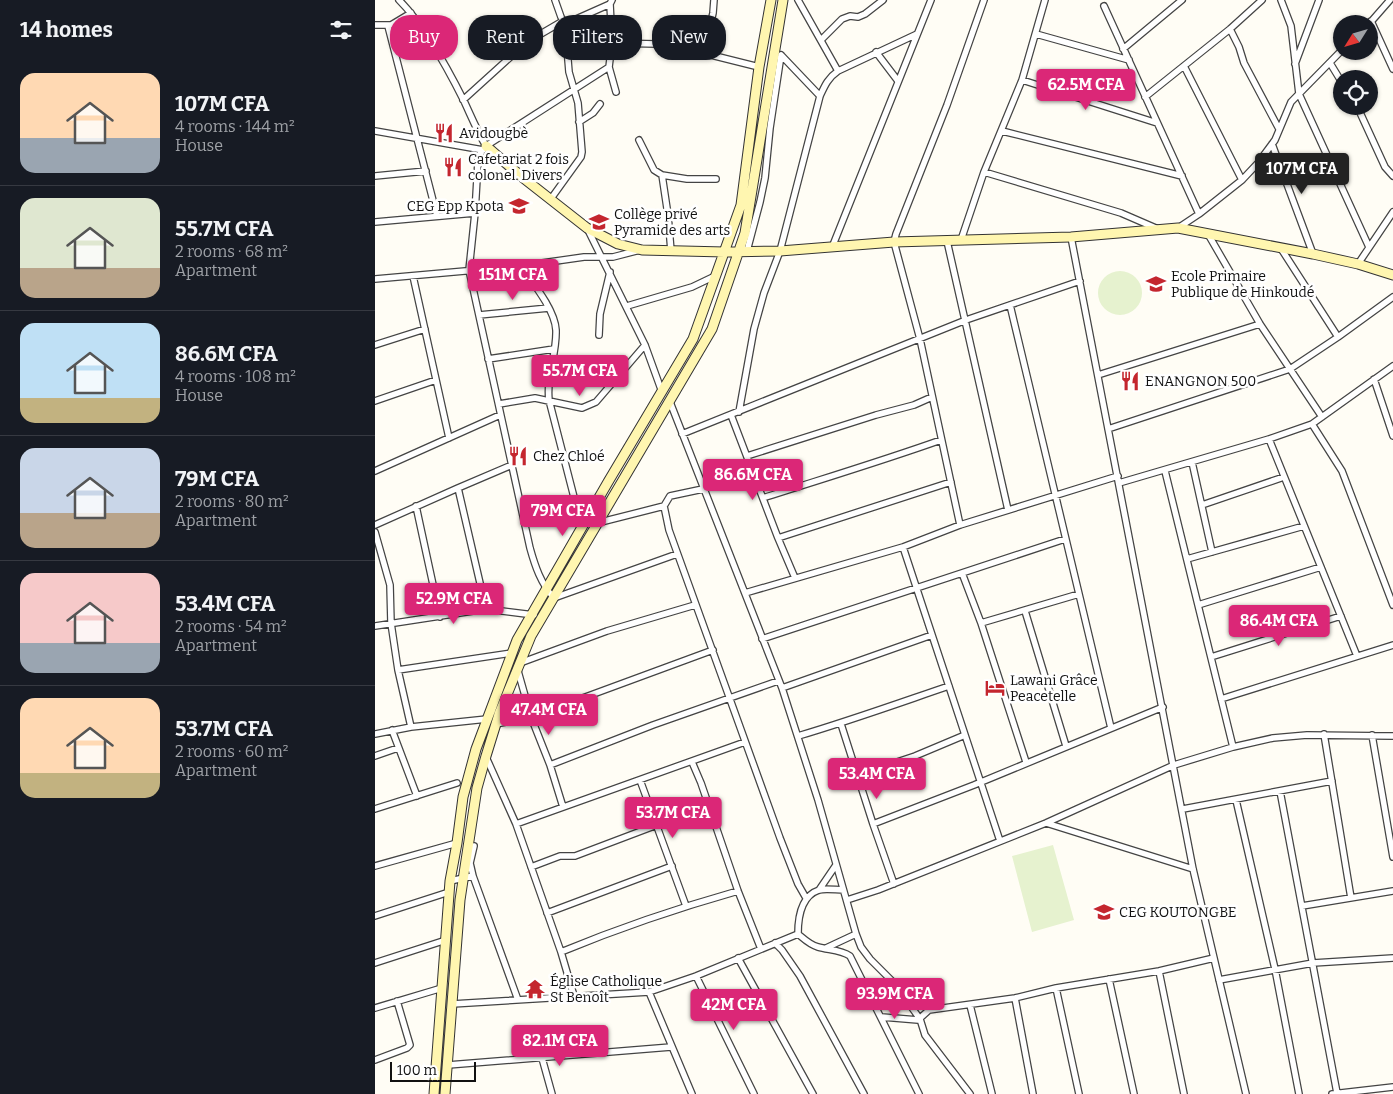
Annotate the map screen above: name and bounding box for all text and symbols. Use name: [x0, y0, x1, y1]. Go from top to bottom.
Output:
chip: Buy: [390, 15, 458, 60]
chip: Rent: [468, 15, 543, 60]
chip: Filters: [553, 15, 642, 60]
chip: New: [652, 15, 726, 60]
north arrow: [1333, 15, 1377, 60]
map controls: [1333, 15, 1378, 115]
icon: filters: [327, 16, 355, 44]
text: 14 homes: [20, 17, 113, 43]
pin: 62.5M CFA: [1029, 68, 1143, 111]
button: locate: [1333, 70, 1378, 115]
text: 62.5M CFA: [1047, 75, 1125, 94]
text: 107M CFA: [175, 91, 269, 117]
icon: home: [60, 93, 120, 153]
text: 4 rooms · 144 m²: [175, 117, 295, 136]
restaurant icon: Avidougbè: [433, 122, 455, 144]
place label: Avidougbè: [459, 125, 528, 142]
text: House: [175, 136, 223, 155]
place label: Cafetariat 2 fois colonel. Divers: [468, 151, 569, 184]
pin: 107M CFA: [1250, 152, 1354, 195]
restaurant icon: Cafetariat 2 fois colonel. Divers: [442, 156, 464, 178]
text: 107M CFA: [1266, 159, 1338, 178]
school or university icon: CEG Epp Kpota: [508, 195, 530, 217]
place label: CEG Epp Kpota: [407, 198, 504, 215]
place label: Collège privé Pyramide des arts: [614, 206, 730, 239]
school or university icon: Collège privé Pyramide des arts: [588, 211, 610, 233]
text: 55.7M CFA: [175, 216, 273, 242]
icon: home: [60, 218, 120, 278]
text: 2 rooms · 68 m²: [175, 242, 288, 261]
pin: 151M CFA: [461, 258, 565, 301]
text: Apartment: [175, 261, 257, 280]
text: 151M CFA: [479, 265, 547, 284]
place label: Ecole Primaire Publique de Hinkoudé: [1171, 268, 1314, 301]
school or university icon: Ecole Primaire Publique de Hinkoudé: [1145, 273, 1167, 295]
text: 86.6M CFA: [175, 341, 278, 367]
icon: home: [60, 343, 120, 403]
pin: 55.7M CFA: [523, 354, 637, 397]
text: 55.7M CFA: [543, 361, 618, 380]
text: 4 rooms · 108 m²: [175, 367, 296, 386]
restaurant icon: ENANGNON 500: [1119, 370, 1141, 392]
place label: ENANGNON 500: [1145, 373, 1256, 390]
text: House: [175, 386, 223, 405]
restaurant icon: Chez Chloé: [507, 445, 529, 467]
place label: Chez Chloé: [533, 448, 605, 465]
pin: 86.6M CFA: [696, 458, 810, 501]
text: 86.6M CFA: [714, 465, 792, 484]
text: 79M CFA: [175, 466, 259, 492]
icon: home: [60, 468, 120, 528]
text: 2 rooms · 80 m²: [175, 492, 289, 511]
pin: 79M CFA: [517, 494, 609, 537]
text: 79M CFA: [531, 501, 595, 520]
text: Apartment: [175, 511, 257, 530]
pin: 52.9M CFA: [397, 582, 511, 625]
text: 52.9M CFA: [416, 589, 492, 608]
text: 53.4M CFA: [175, 591, 275, 617]
icon: home: [60, 593, 120, 653]
pin: 86.4M CFA: [1222, 604, 1336, 647]
text: 86.4M CFA: [1240, 611, 1318, 630]
text: 2 rooms · 54 m²: [175, 617, 287, 636]
text: Apartment: [175, 636, 257, 655]
place label: Lawani Grâce Peacetelle: [1010, 672, 1098, 705]
hotel icon: Lawani Grâce Peacetelle: [984, 677, 1006, 699]
pin: 47.4M CFA: [492, 694, 606, 736]
text: 47.4M CFA: [511, 700, 587, 719]
text: 53.7M CFA: [175, 716, 273, 742]
icon: home: [60, 718, 120, 778]
text: 2 rooms · 60 m²: [175, 742, 288, 761]
pin: 53.4M CFA: [820, 758, 934, 800]
text: Apartment: [175, 761, 257, 780]
text: 53.4M CFA: [839, 764, 915, 783]
pin: 53.7M CFA: [616, 796, 730, 839]
text: 53.7M CFA: [636, 803, 710, 822]
school or university icon: CEG KOUTONGBE: [1093, 901, 1115, 923]
place label: CEG KOUTONGBE: [1119, 904, 1236, 921]
place label: Église Catholique St Benoît: [550, 972, 662, 1006]
temple icon: Église Catholique St Benoît: [524, 978, 546, 1000]
pin: 93.9M CFA: [838, 978, 952, 1020]
text: 93.9M CFA: [857, 984, 933, 1003]
pin: 42M CFA: [688, 988, 780, 1031]
text: 42M CFA: [701, 995, 767, 1014]
pin: 82.1M CFA: [503, 1024, 617, 1067]
text: 82.1M CFA: [522, 1031, 598, 1050]
scale bar: [390, 1059, 476, 1082]
text: 100 m: [397, 1062, 437, 1079]

